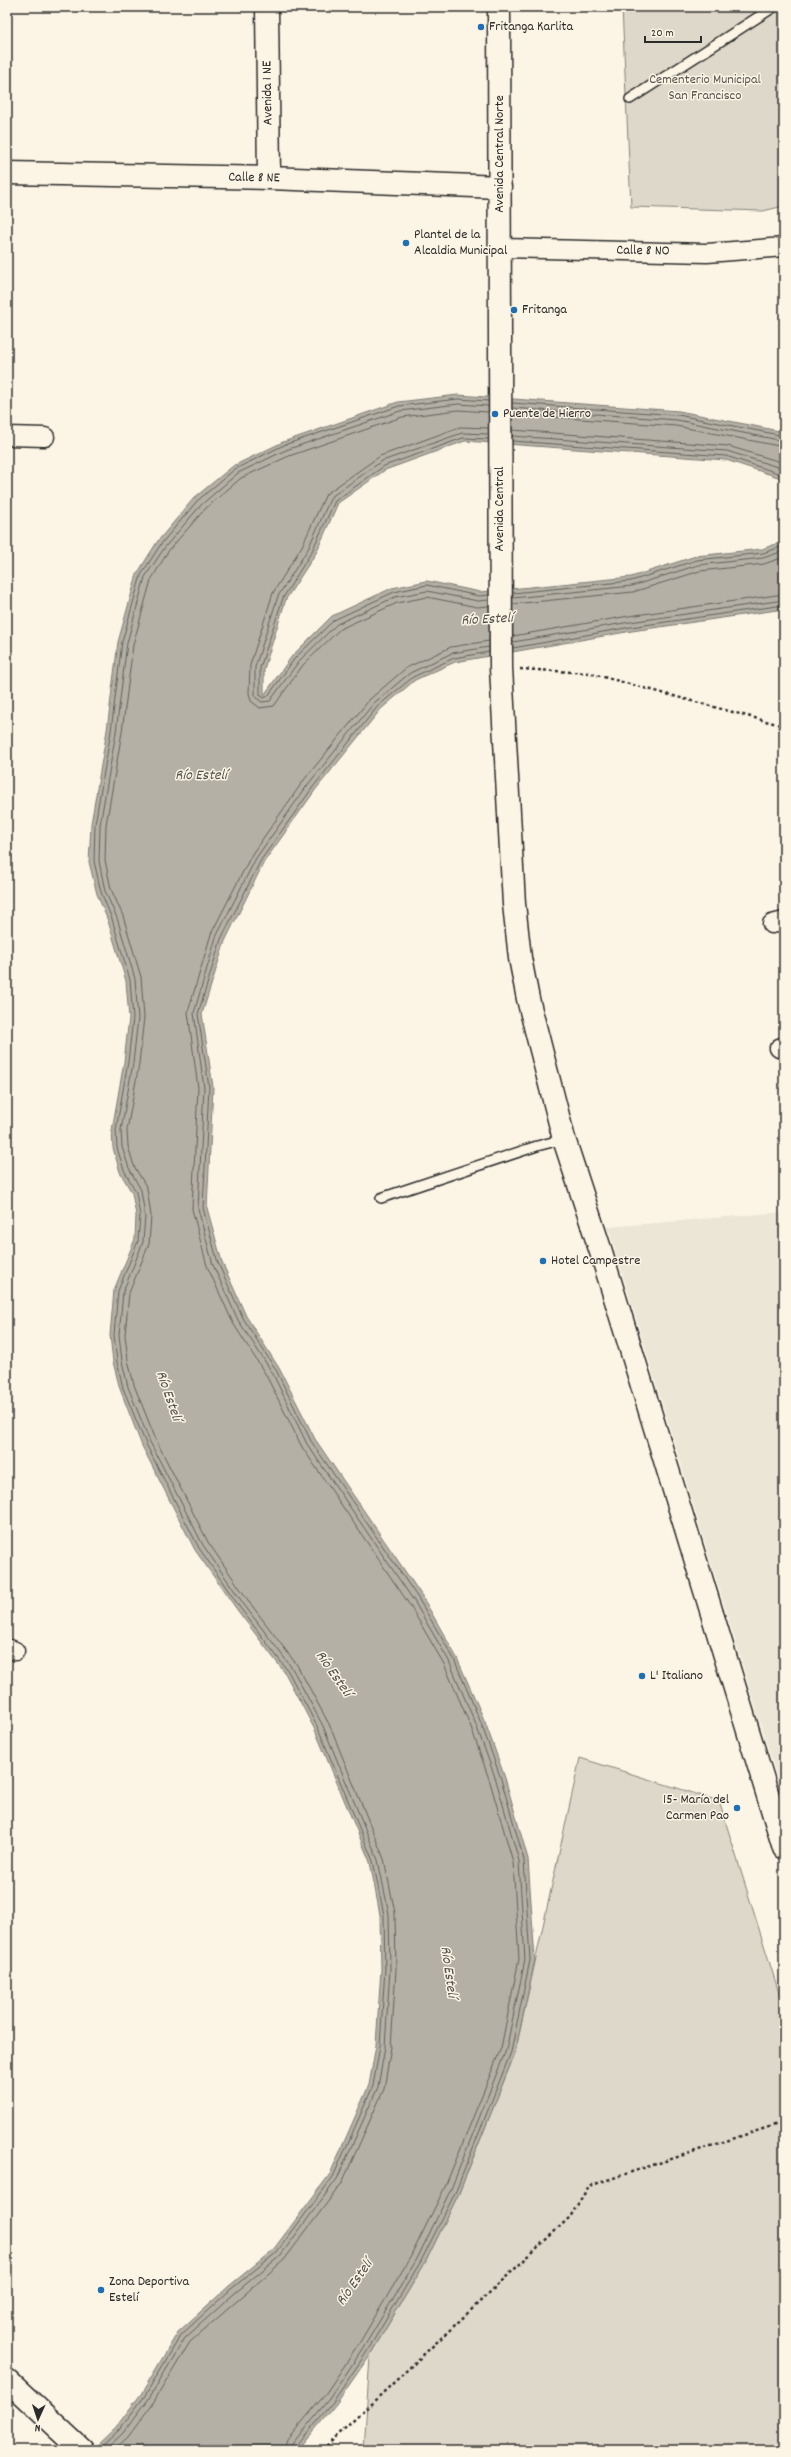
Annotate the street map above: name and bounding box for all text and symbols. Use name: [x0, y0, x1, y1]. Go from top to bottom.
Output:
place label: Fritanga Karlita: [489, 17, 573, 37]
scale bar: [645, 18, 701, 44]
marker: Fritanga Karlita: [476, 22, 486, 32]
text: 20 m: [651, 25, 674, 42]
street label: Avenida 1 NE: [257, 60, 279, 125]
park label: Cementerio Municipal San Francisco: [649, 70, 761, 106]
street label: Avenida Central Norte: [490, 95, 510, 213]
street label: Calle 8 NE: [228, 168, 281, 188]
place label: Plantel de la Alcaldia Municipal: [414, 225, 508, 261]
marker: Plantel de la Alcaldia Municipal: [401, 238, 411, 248]
street label: Calle 8 NO: [616, 241, 670, 261]
place label: Fritanga: [522, 300, 567, 320]
marker: Fritanga: [509, 305, 519, 315]
place label: Puente de Hierro: [503, 404, 591, 424]
marker: Puente de Hierro: [490, 409, 500, 419]
street label: Avenida Central: [490, 466, 510, 551]
water label: Río Estelí: [461, 607, 518, 632]
water label: Río Estelí: [175, 765, 231, 787]
place label: Hotel Campestre: [551, 1251, 640, 1271]
marker: Hotel Campestre: [538, 1256, 548, 1266]
water label: Río Estelí: [149, 1368, 188, 1428]
water label: Río Estelí: [309, 1646, 359, 1705]
place label: L' Italiano: [650, 1666, 703, 1686]
marker: L' Italiano: [637, 1671, 647, 1681]
place label: 15- María del Carmen Pao: [663, 1790, 730, 1826]
marker: 15- María del Carmen Pao: [732, 1803, 742, 1813]
water label: Río Estelí: [434, 1945, 463, 2003]
water label: Río Estelí: [331, 2252, 381, 2311]
place label: Zona Deportiva Estelí: [109, 2272, 189, 2308]
marker: Zona Deportiva Estelí: [96, 2285, 106, 2295]
north arrow: [18, 2399, 58, 2439]
text: N: [34, 2419, 41, 2435]

